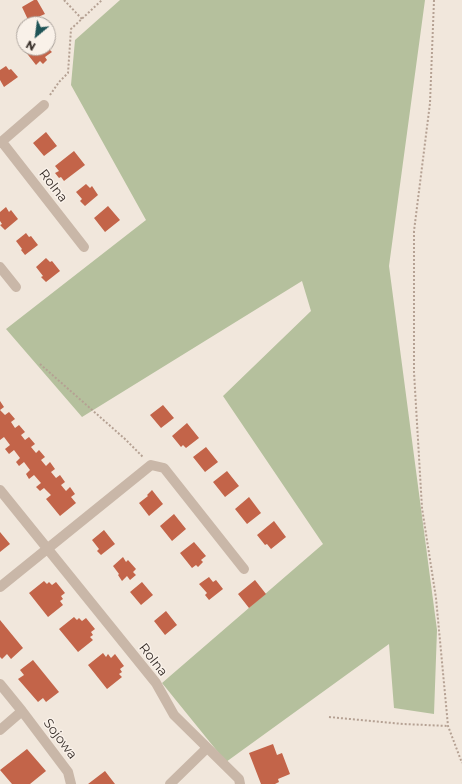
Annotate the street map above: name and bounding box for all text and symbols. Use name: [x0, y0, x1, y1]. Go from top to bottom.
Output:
north arrow: [16, 16, 56, 56]
text: N: [23, 37, 38, 54]
street label: Rolna: [35, 166, 71, 206]
street label: Rolna: [135, 640, 171, 680]
street label: Sojowa: [40, 716, 80, 762]

